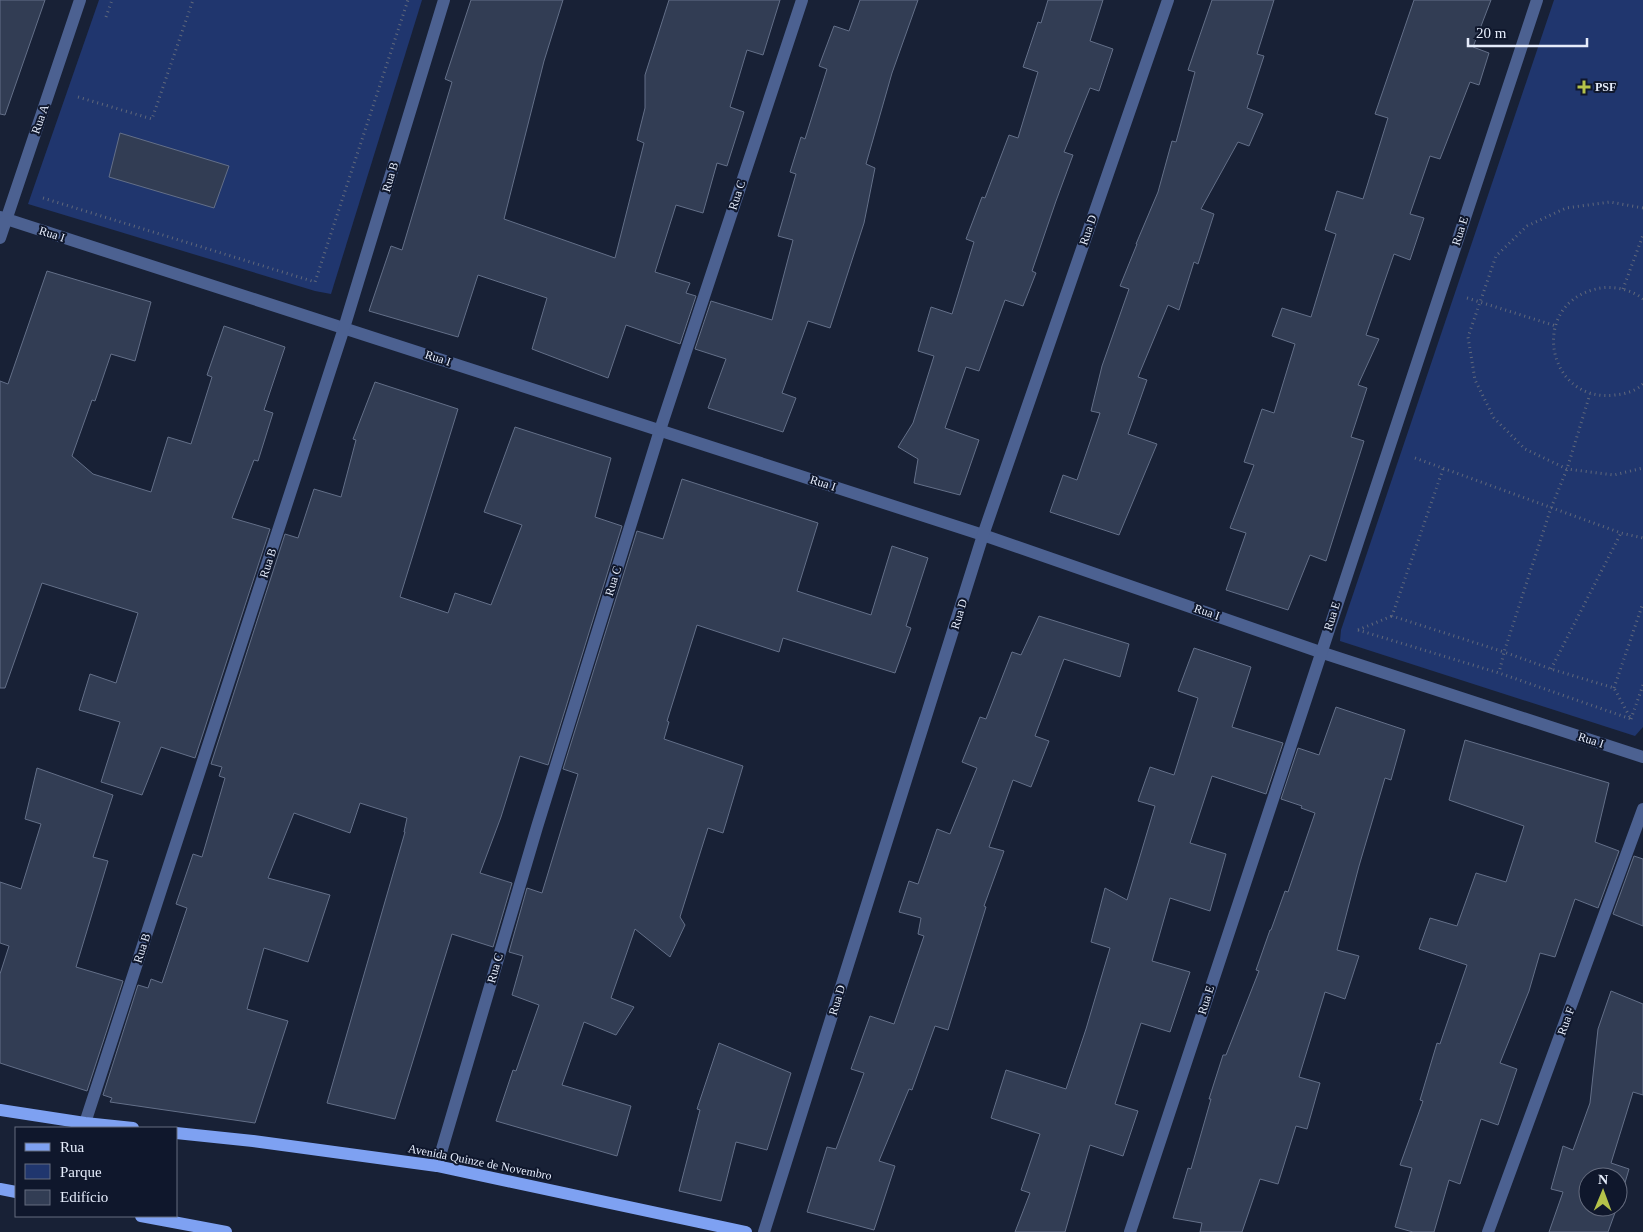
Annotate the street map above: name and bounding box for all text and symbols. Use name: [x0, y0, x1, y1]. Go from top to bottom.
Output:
scale bar: [1468, 15, 1587, 47]
text: 20 m: [1476, 25, 1507, 41]
marker: PSF: [1577, 80, 1591, 94]
place label: PSF: [1595, 80, 1616, 94]
street label: Rua A: [28, 102, 52, 136]
street label: Rua B: [379, 160, 401, 194]
street label: Rua C: [726, 178, 748, 212]
street label: Rua D: [1076, 213, 1100, 247]
street label: Rua E: [1449, 215, 1471, 247]
street label: Rua I: [37, 223, 67, 245]
street label: Rua I: [423, 347, 453, 369]
street label: Rua I: [808, 472, 838, 494]
street label: Rua B: [257, 546, 279, 580]
street label: Rua C: [602, 564, 624, 598]
street label: Rua D: [948, 597, 970, 631]
street label: Rua E: [1321, 600, 1343, 632]
street label: Rua I: [1192, 601, 1222, 623]
street label: Rua I: [1576, 729, 1606, 751]
street label: Rua B: [131, 931, 153, 965]
street label: Rua C: [484, 951, 506, 985]
street label: Rua D: [826, 983, 848, 1017]
street label: Rua E: [1195, 984, 1217, 1016]
street label: Rua F: [1554, 1005, 1578, 1037]
legend: [15, 1127, 178, 1217]
text: Rua: [60, 1139, 85, 1155]
street label: Avenida Quinze de Novembro: [407, 1141, 553, 1183]
text: Parque: [60, 1164, 102, 1180]
north arrow: [1578, 1167, 1628, 1217]
text: N: [1598, 1172, 1608, 1187]
text: Edifício: [60, 1189, 108, 1205]

